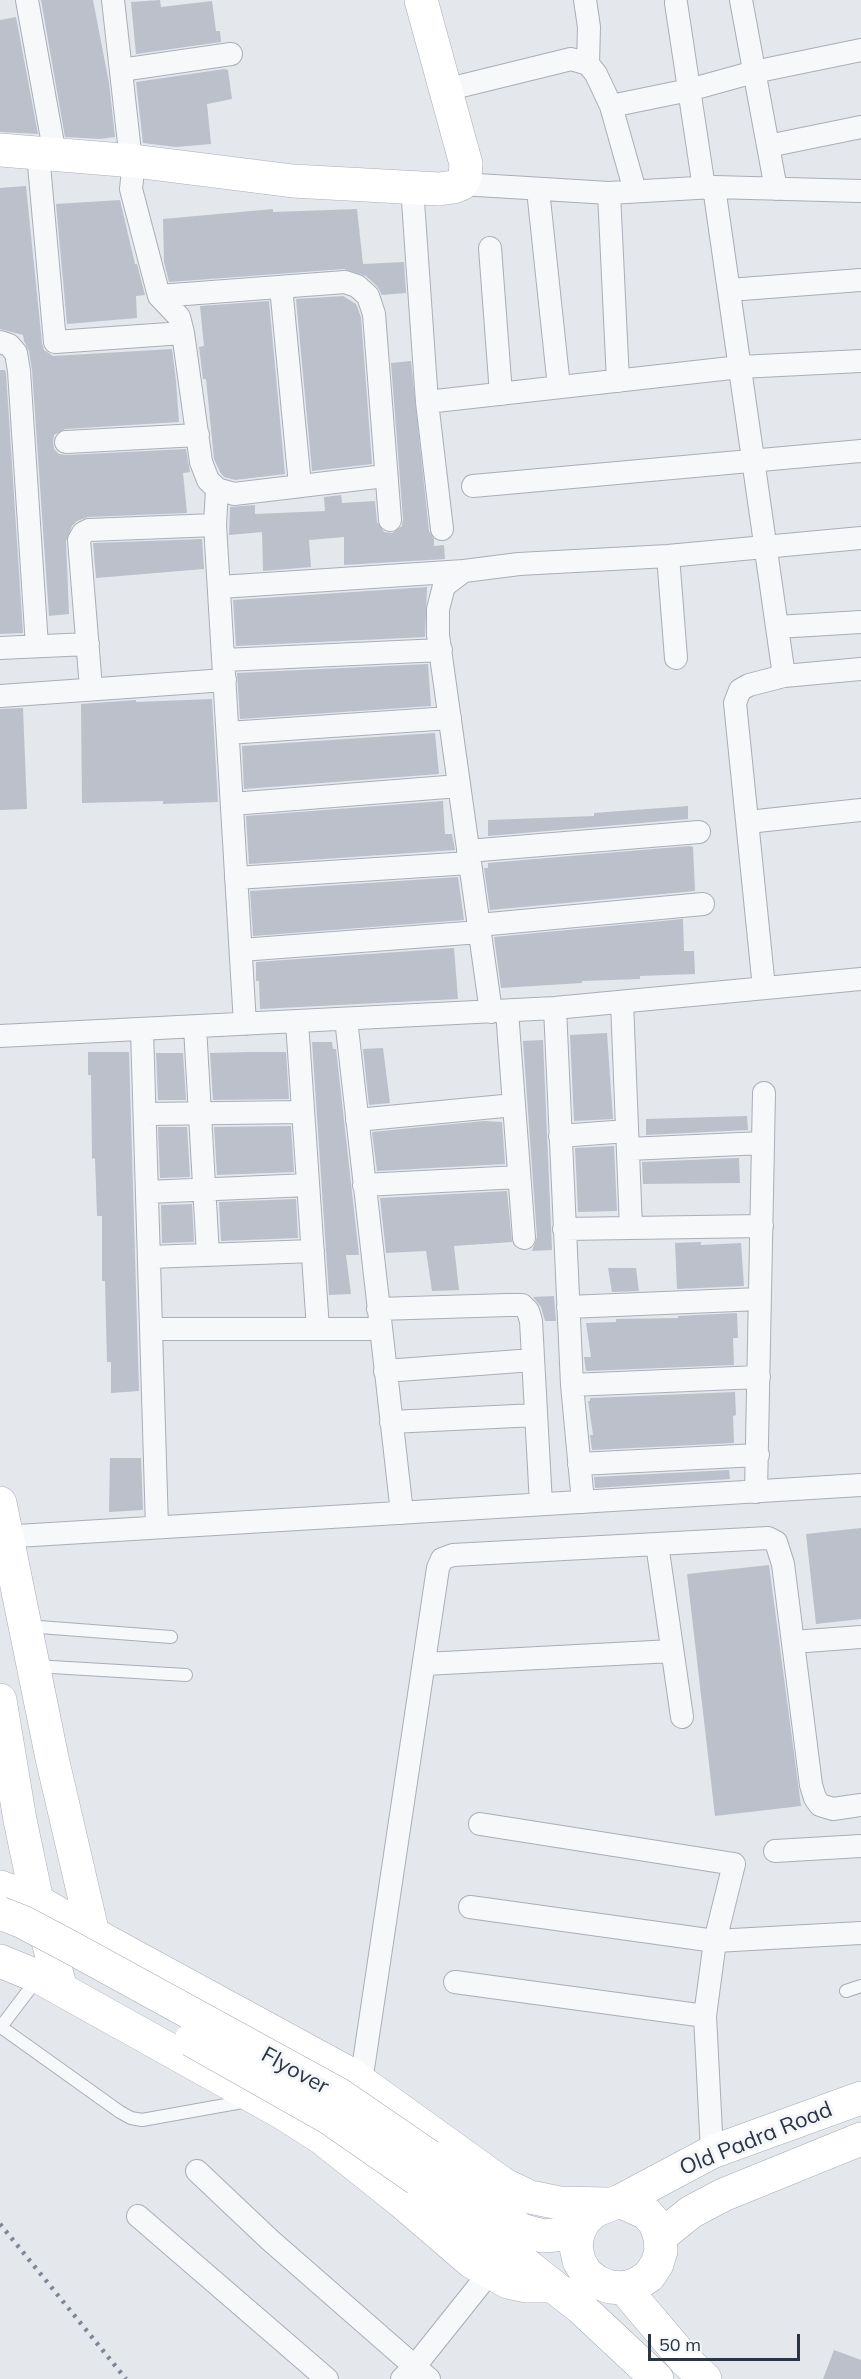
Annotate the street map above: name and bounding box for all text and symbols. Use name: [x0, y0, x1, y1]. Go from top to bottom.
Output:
street label: Flyover: [257, 2042, 333, 2100]
street label: Old Padra Road: [676, 2096, 836, 2182]
scale bar: [651, 2322, 802, 2360]
text: 50 m: [659, 2333, 701, 2356]

